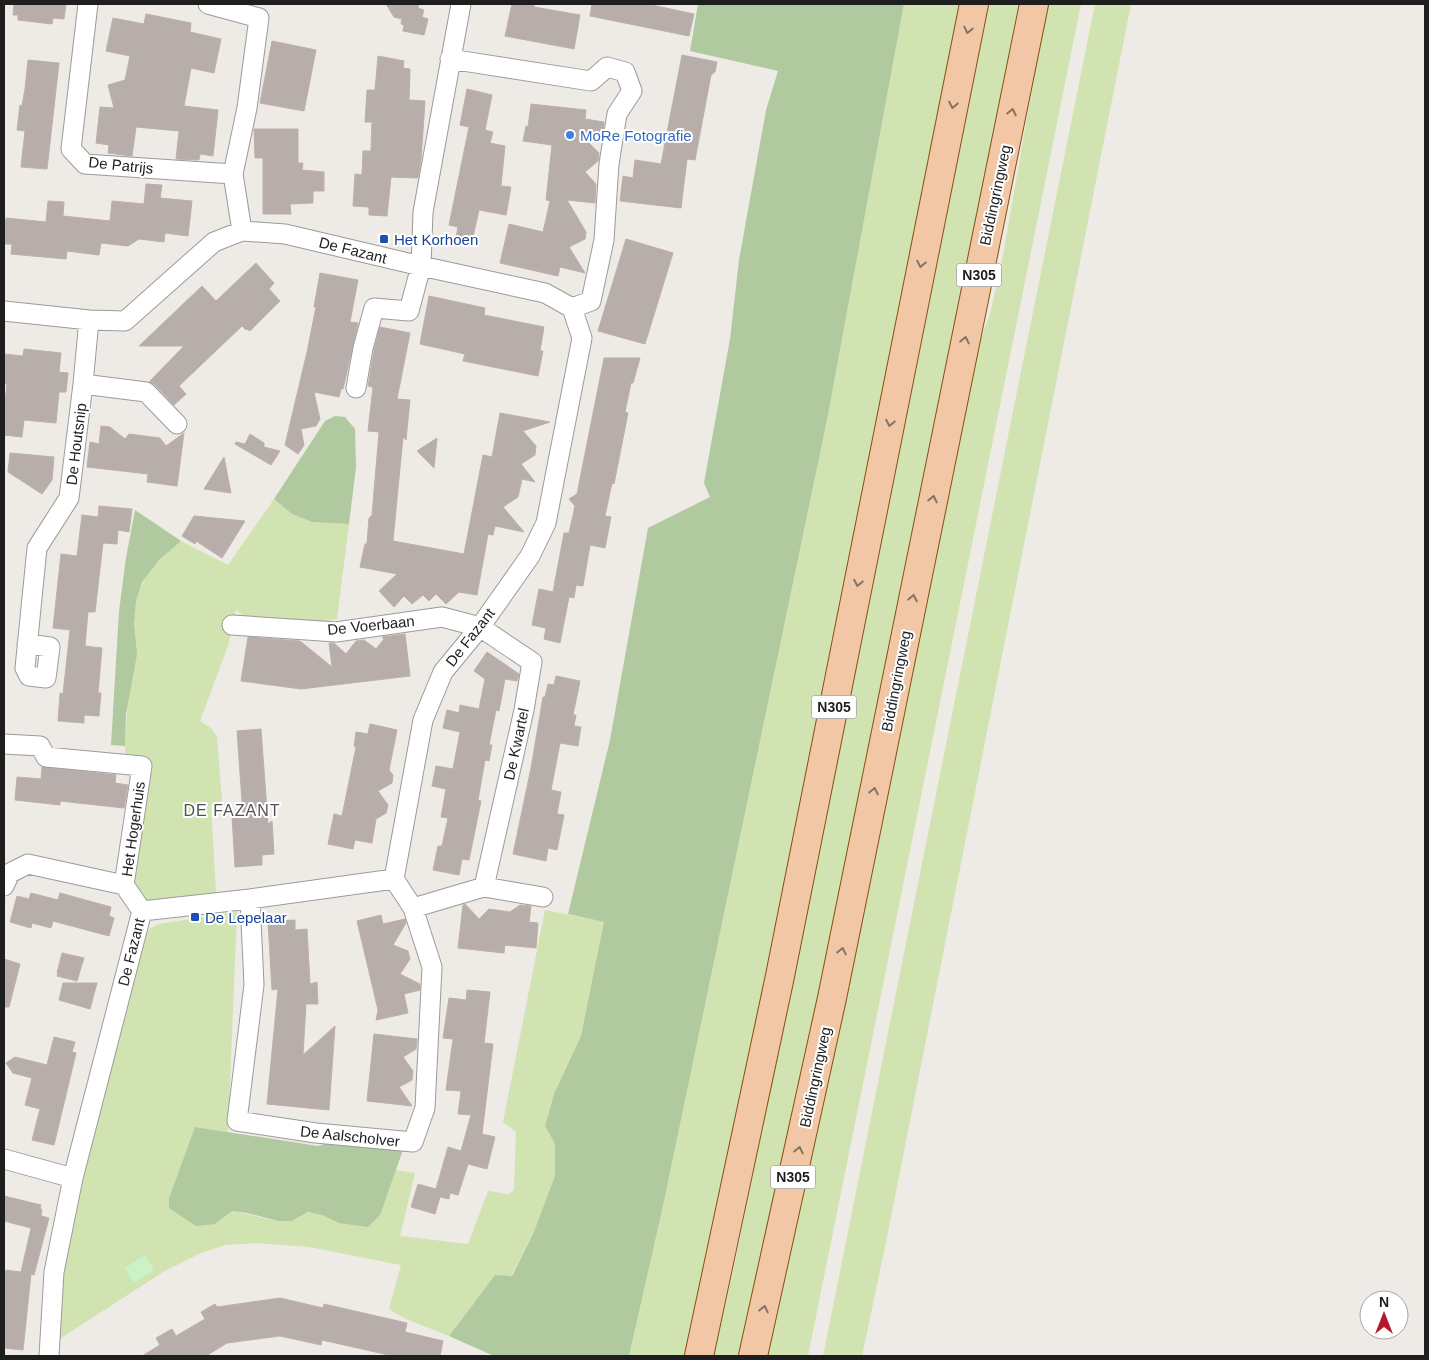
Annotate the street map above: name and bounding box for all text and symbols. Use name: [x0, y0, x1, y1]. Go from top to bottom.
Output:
one-way arrow: [963, 26, 974, 35]
one-way arrow: [948, 100, 959, 109]
one-way arrow: [1006, 108, 1017, 117]
place label: MoRe Fotografie: [580, 127, 692, 144]
marker: MoRe Fotografie: [564, 129, 576, 141]
street label: Biddingringweg: [976, 143, 1014, 247]
street label: De Patrijs: [88, 153, 154, 177]
place label: Het Korhoen: [394, 231, 478, 248]
street label: De Fazant: [317, 233, 389, 267]
marker: Het Korhoen: [378, 233, 390, 245]
one-way arrow: [917, 260, 927, 268]
road number: N305: [956, 264, 1002, 286]
one-way arrow: [960, 336, 970, 344]
street label: De Houtsnip: [63, 402, 89, 486]
one-way arrow: [885, 419, 896, 428]
one-way arrow: [927, 495, 938, 504]
one-way arrow: [854, 578, 864, 587]
one-way arrow: [907, 593, 918, 602]
street label: De Fazant: [442, 604, 499, 669]
street label: De Voerbaan: [327, 612, 415, 638]
street label: Biddingringweg: [878, 629, 914, 733]
road number: N305: [812, 696, 856, 719]
street label: De Kwartel: [500, 706, 532, 782]
street label: Het Hogerhuis: [118, 780, 148, 878]
one-way arrow: [869, 787, 879, 796]
district label: DE FAZANT: [183, 802, 281, 819]
place label: De Lepelaar: [205, 909, 287, 926]
marker: De Lepelaar: [189, 911, 201, 923]
street label: De Fazant: [114, 916, 148, 988]
one-way arrow: [836, 946, 846, 955]
street label: Biddingringweg: [796, 1025, 834, 1129]
street label: De Aalscholver: [299, 1122, 401, 1150]
one-way arrow: [793, 1145, 804, 1154]
road number: N305: [770, 1166, 816, 1188]
north arrow: [1359, 1290, 1409, 1340]
text: N: [1379, 1294, 1389, 1310]
one-way arrow: [758, 1304, 769, 1313]

